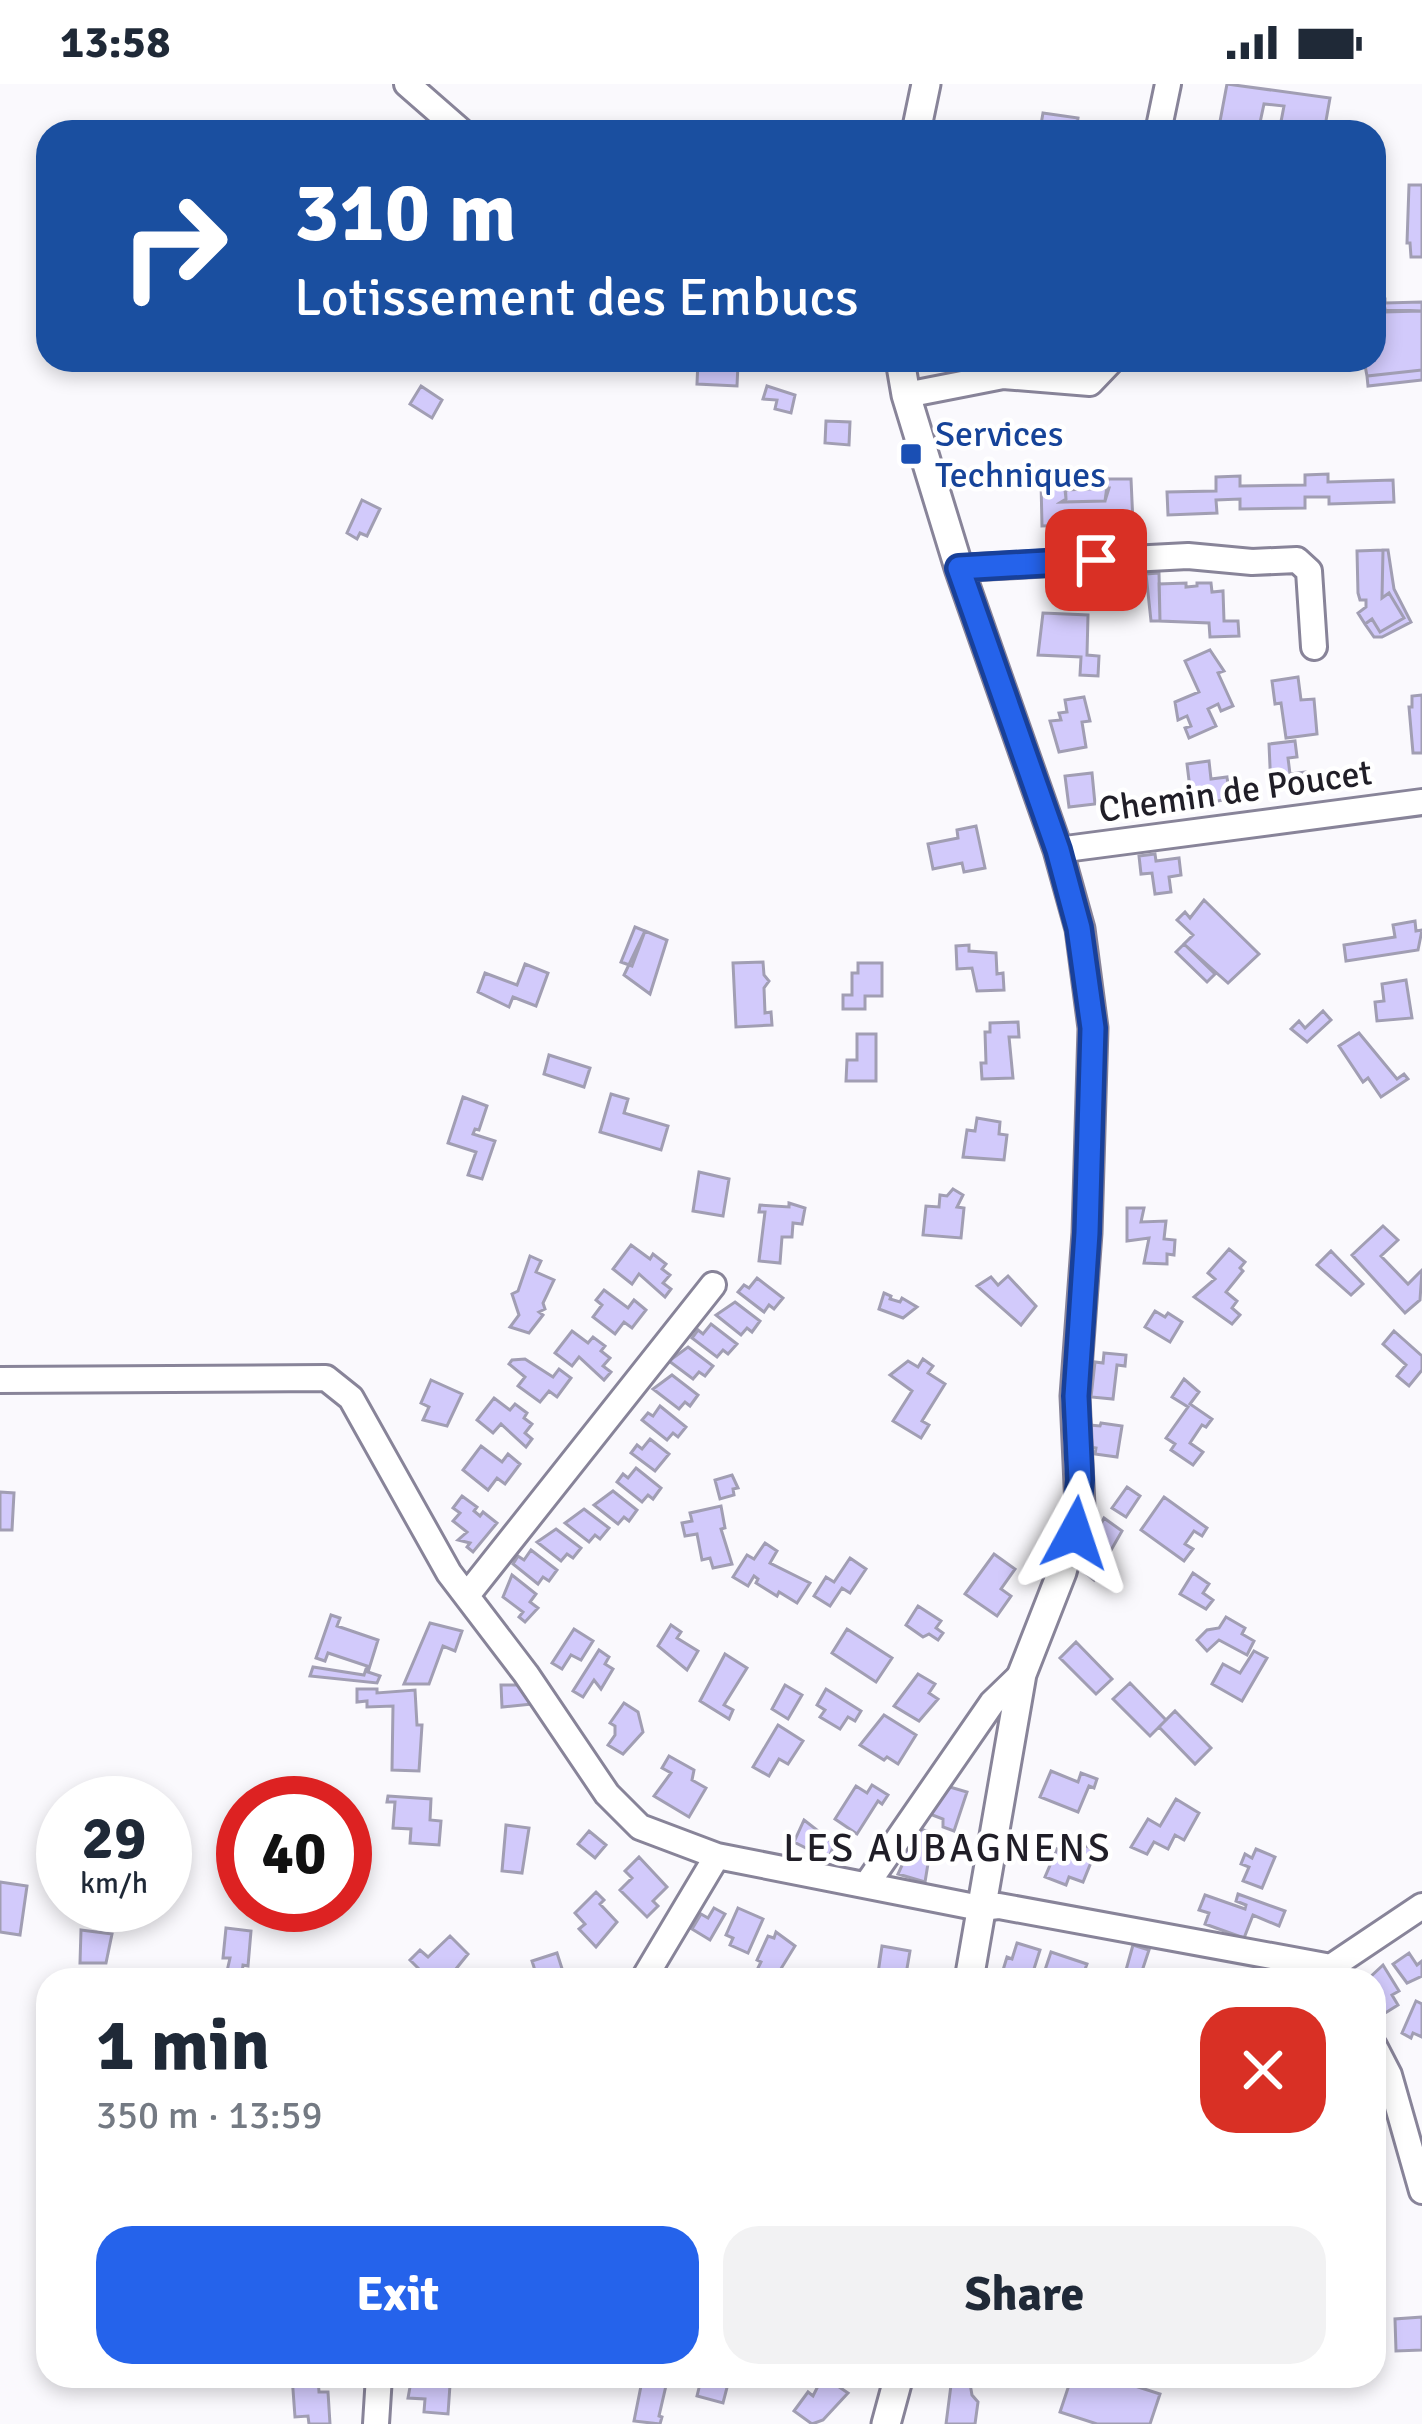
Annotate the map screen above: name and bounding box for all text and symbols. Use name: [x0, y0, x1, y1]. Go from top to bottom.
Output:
text: 13:58: [60, 15, 170, 70]
text: 310 m: [294, 161, 516, 265]
icon: right: [96, 168, 252, 324]
text: Lotissement des Embucs: [294, 264, 859, 331]
place label: Services Techniques: [935, 412, 1106, 498]
marker: Services Techniques: [898, 441, 924, 467]
pin: [1045, 509, 1147, 611]
icon: arrive: [1063, 527, 1129, 593]
street label: Chemin de Poucet: [1096, 750, 1375, 833]
position arrow: [1012, 1470, 1138, 1596]
speed limit sign: 40: [216, 1776, 372, 1932]
text: 29: [82, 1802, 146, 1876]
district label: LES AUBAGNENS: [783, 1824, 1113, 1872]
text: km/h: [80, 1865, 148, 1902]
text: 1 min: [96, 2001, 270, 2090]
button: close: [1200, 2007, 1326, 2133]
text: 350 m · 13:59: [96, 2091, 323, 2139]
button: Exit: [96, 2226, 699, 2364]
button: Share: [723, 2226, 1326, 2364]

